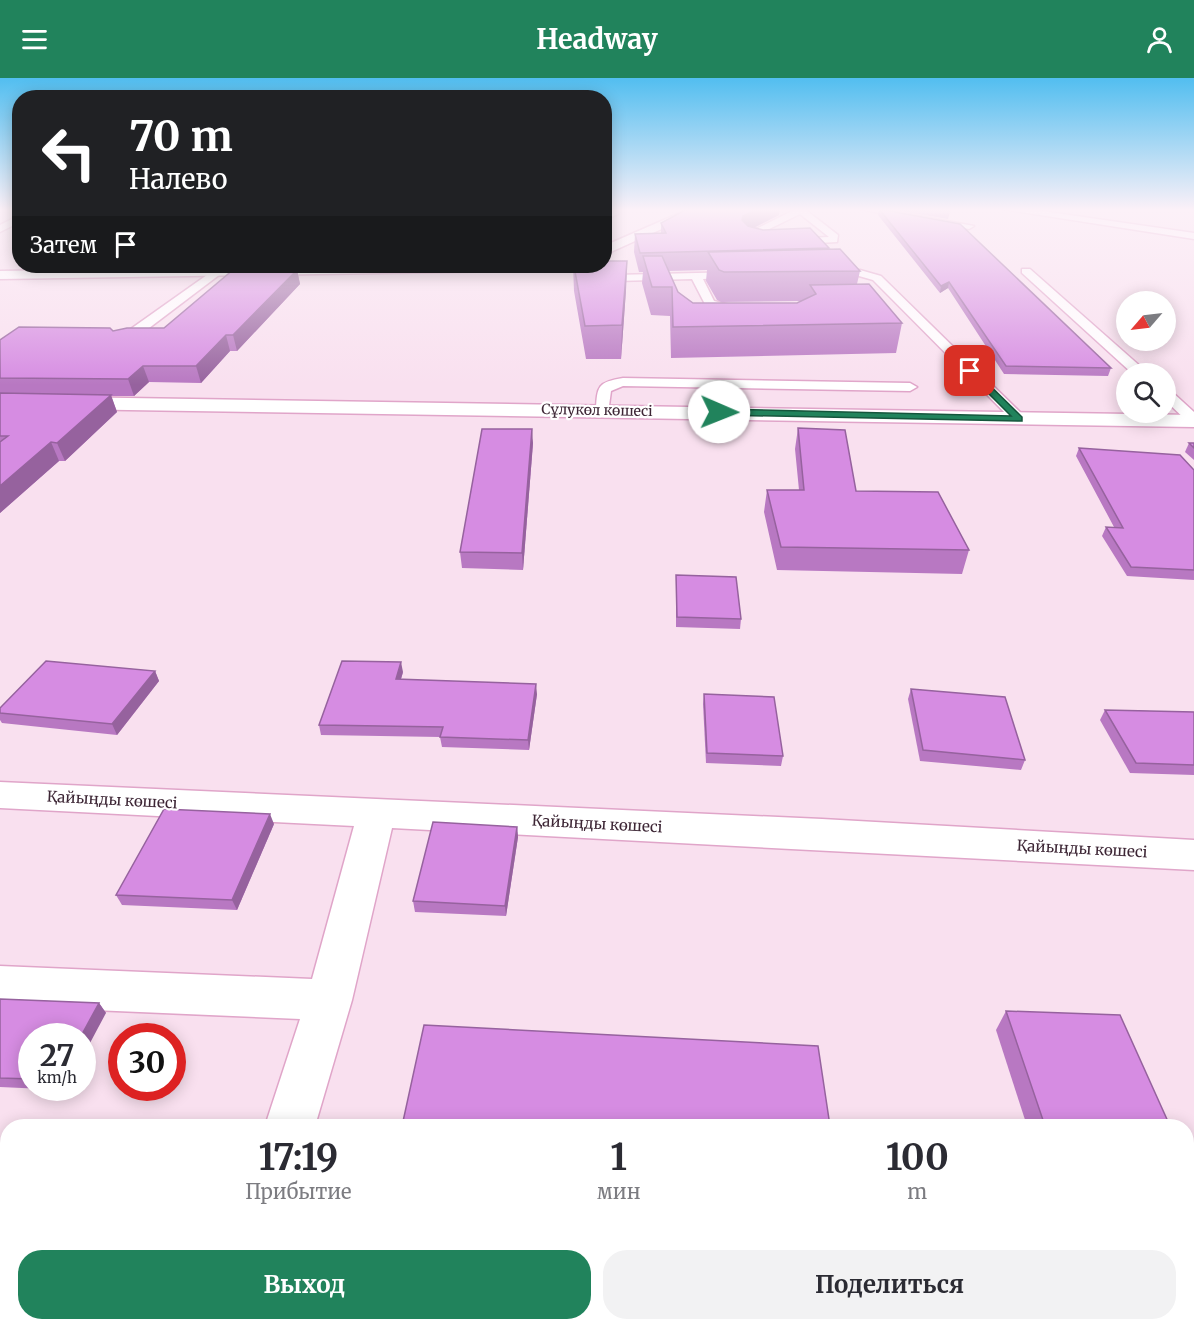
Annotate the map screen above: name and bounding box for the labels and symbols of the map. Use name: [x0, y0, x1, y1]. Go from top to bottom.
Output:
north arrow: [1116, 291, 1176, 351]
pin: [944, 345, 995, 396]
position arrow: [687, 380, 751, 444]
street label: Сұлукөл көшесі: [541, 400, 653, 420]
street label: Қайыңды көшесі: [46, 787, 178, 812]
street label: Қайыңды көшесі: [531, 811, 663, 836]
street label: Қайыңды көшесі: [1016, 836, 1148, 861]
speed limit sign: 30: [108, 1023, 186, 1101]

